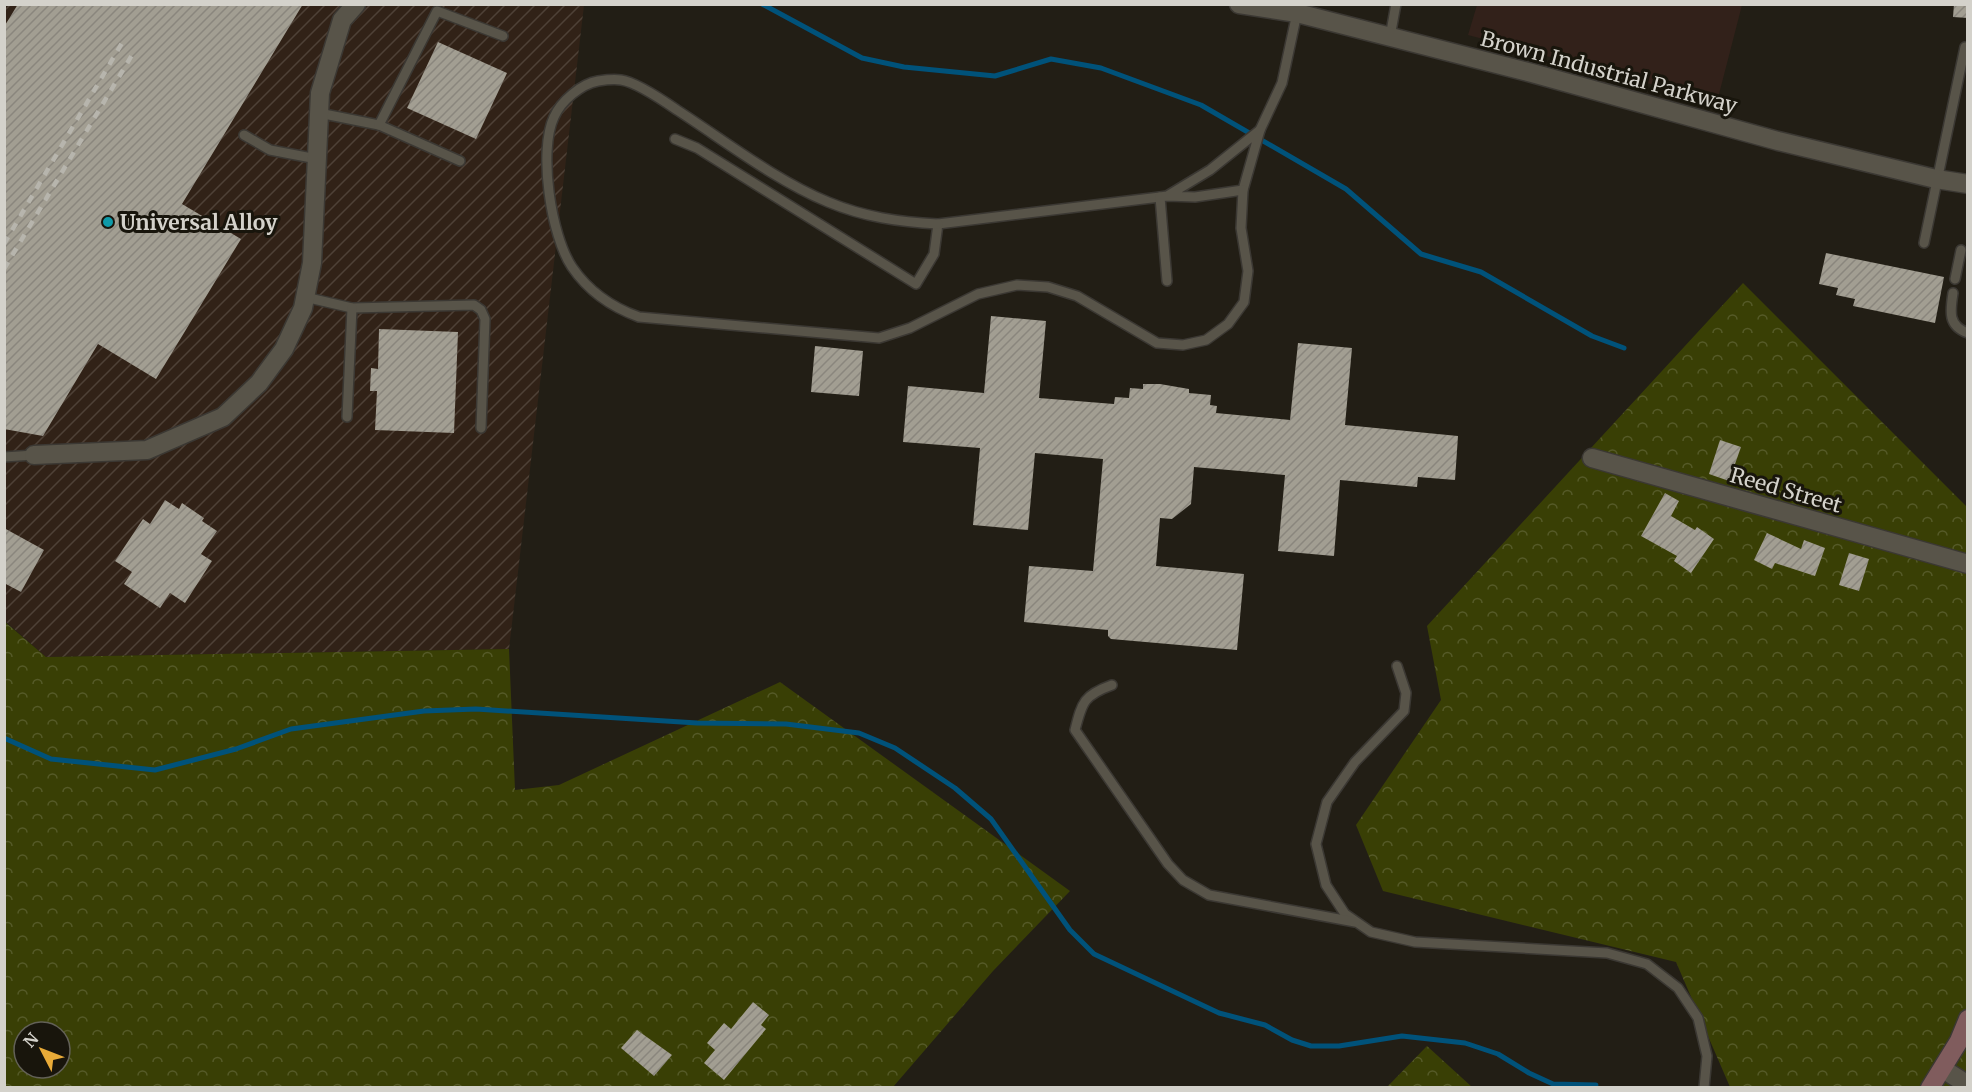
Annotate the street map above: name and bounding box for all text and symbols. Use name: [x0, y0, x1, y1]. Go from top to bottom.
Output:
street label: Brown Industrial Parkway: [1478, 25, 1741, 119]
place label: Universal Alloy: [120, 209, 278, 236]
marker: Universal Alloy: [101, 215, 115, 229]
street label: Reed Street: [1727, 461, 1845, 519]
north arrow: [12, 1020, 72, 1080]
text: N: [19, 1028, 43, 1051]

